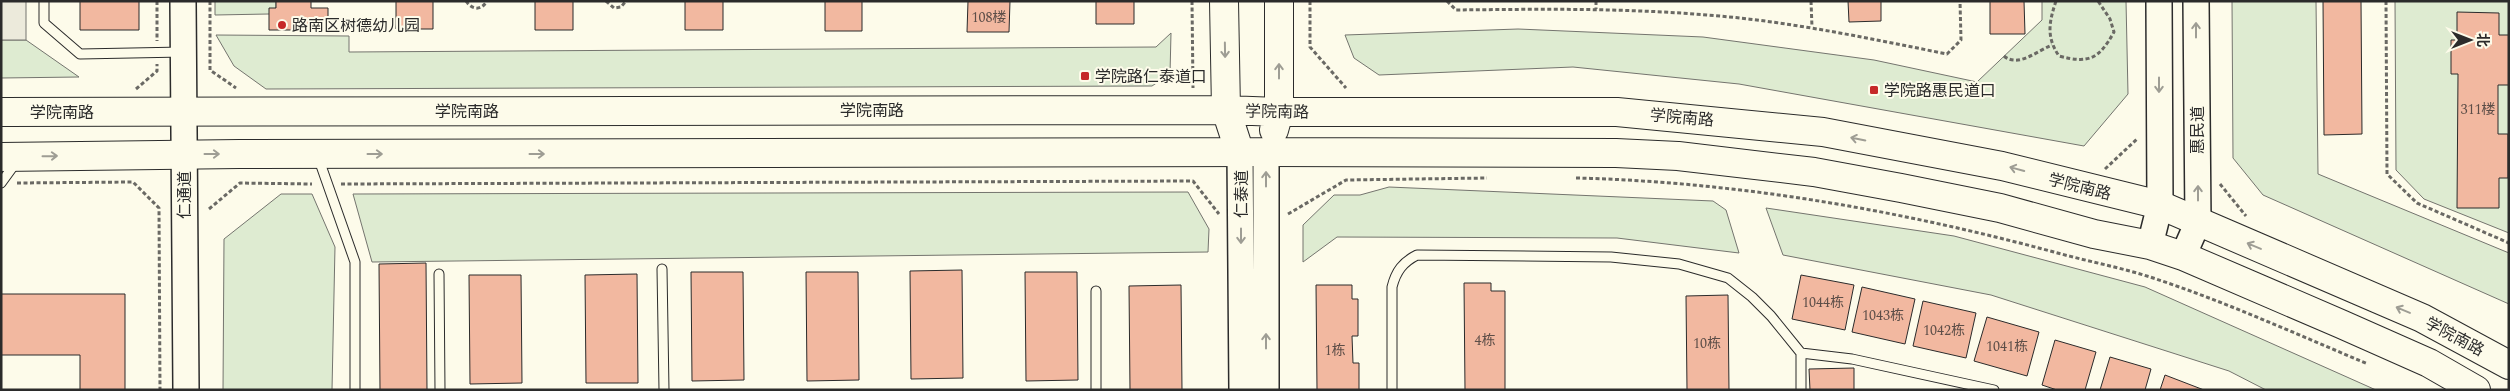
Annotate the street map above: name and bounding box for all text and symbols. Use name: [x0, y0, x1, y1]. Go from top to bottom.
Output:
house number: 108楼: [972, 7, 1007, 28]
place label: 路南区树德幼儿园: [292, 14, 420, 38]
north arrow: [2445, 15, 2495, 65]
marker: 路南区树德幼儿园: [276, 19, 288, 31]
one-way arrow: [2191, 23, 2201, 39]
text: 北: [2472, 33, 2493, 47]
one-way arrow: [1220, 42, 1230, 58]
one-way arrow: [1274, 63, 1284, 80]
place label: 学院路仁泰道口: [1095, 65, 1207, 89]
marker: 学院路仁泰道口: [1079, 70, 1091, 82]
one-way arrow: [2154, 76, 2164, 93]
place label: 学院路惠民道口: [1884, 79, 1996, 103]
marker: 学院路惠民道口: [1868, 84, 1880, 96]
street label: 学院南路: [840, 99, 904, 123]
street label: 学院南路: [1245, 99, 1309, 125]
house number: 311楼: [2461, 99, 2496, 120]
street label: 学院南路: [435, 100, 499, 124]
street label: 学院南路: [30, 101, 94, 125]
street label: 学院南路: [1649, 103, 1715, 133]
street label: 惠民道: [2186, 106, 2210, 154]
one-way arrow: [1850, 133, 1866, 143]
one-way arrow: [204, 149, 220, 159]
one-way arrow: [366, 149, 383, 159]
one-way arrow: [529, 149, 545, 159]
one-way arrow: [42, 151, 58, 161]
one-way arrow: [2010, 164, 2026, 174]
street label: 学院南路: [2046, 168, 2114, 206]
street label: 仁泰道: [1230, 170, 1254, 218]
street label: 仁通道: [173, 171, 197, 219]
one-way arrow: [1261, 171, 1271, 187]
one-way arrow: [2193, 185, 2203, 202]
one-way arrow: [1236, 228, 1246, 244]
one-way arrow: [2247, 240, 2262, 250]
house number: 1044栋: [1802, 292, 1844, 313]
house number: 1043栋: [1862, 305, 1904, 326]
one-way arrow: [2396, 305, 2411, 315]
street label: 学院南路: [2421, 311, 2488, 363]
house number: 1042栋: [1923, 320, 1965, 341]
house number: 4栋: [1475, 330, 1496, 351]
one-way arrow: [1261, 333, 1271, 350]
house number: 10栋: [1693, 333, 1721, 354]
house number: 1041栋: [1986, 336, 2028, 357]
house number: 1栋: [1325, 340, 1346, 361]

